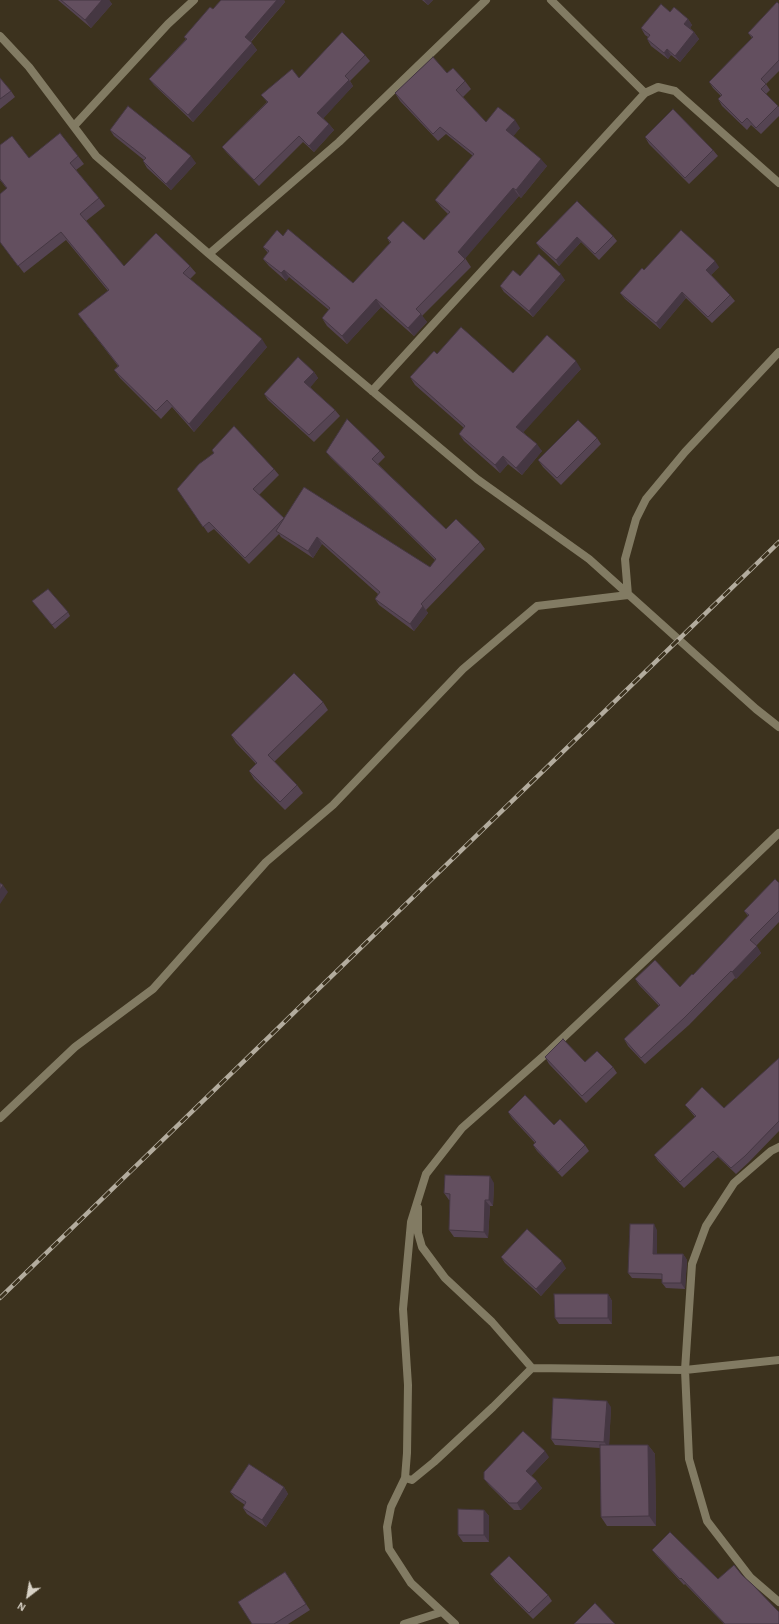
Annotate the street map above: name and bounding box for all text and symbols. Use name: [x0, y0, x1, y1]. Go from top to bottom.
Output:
north arrow: [8, 1576, 48, 1616]
text: N: [15, 1600, 28, 1613]

